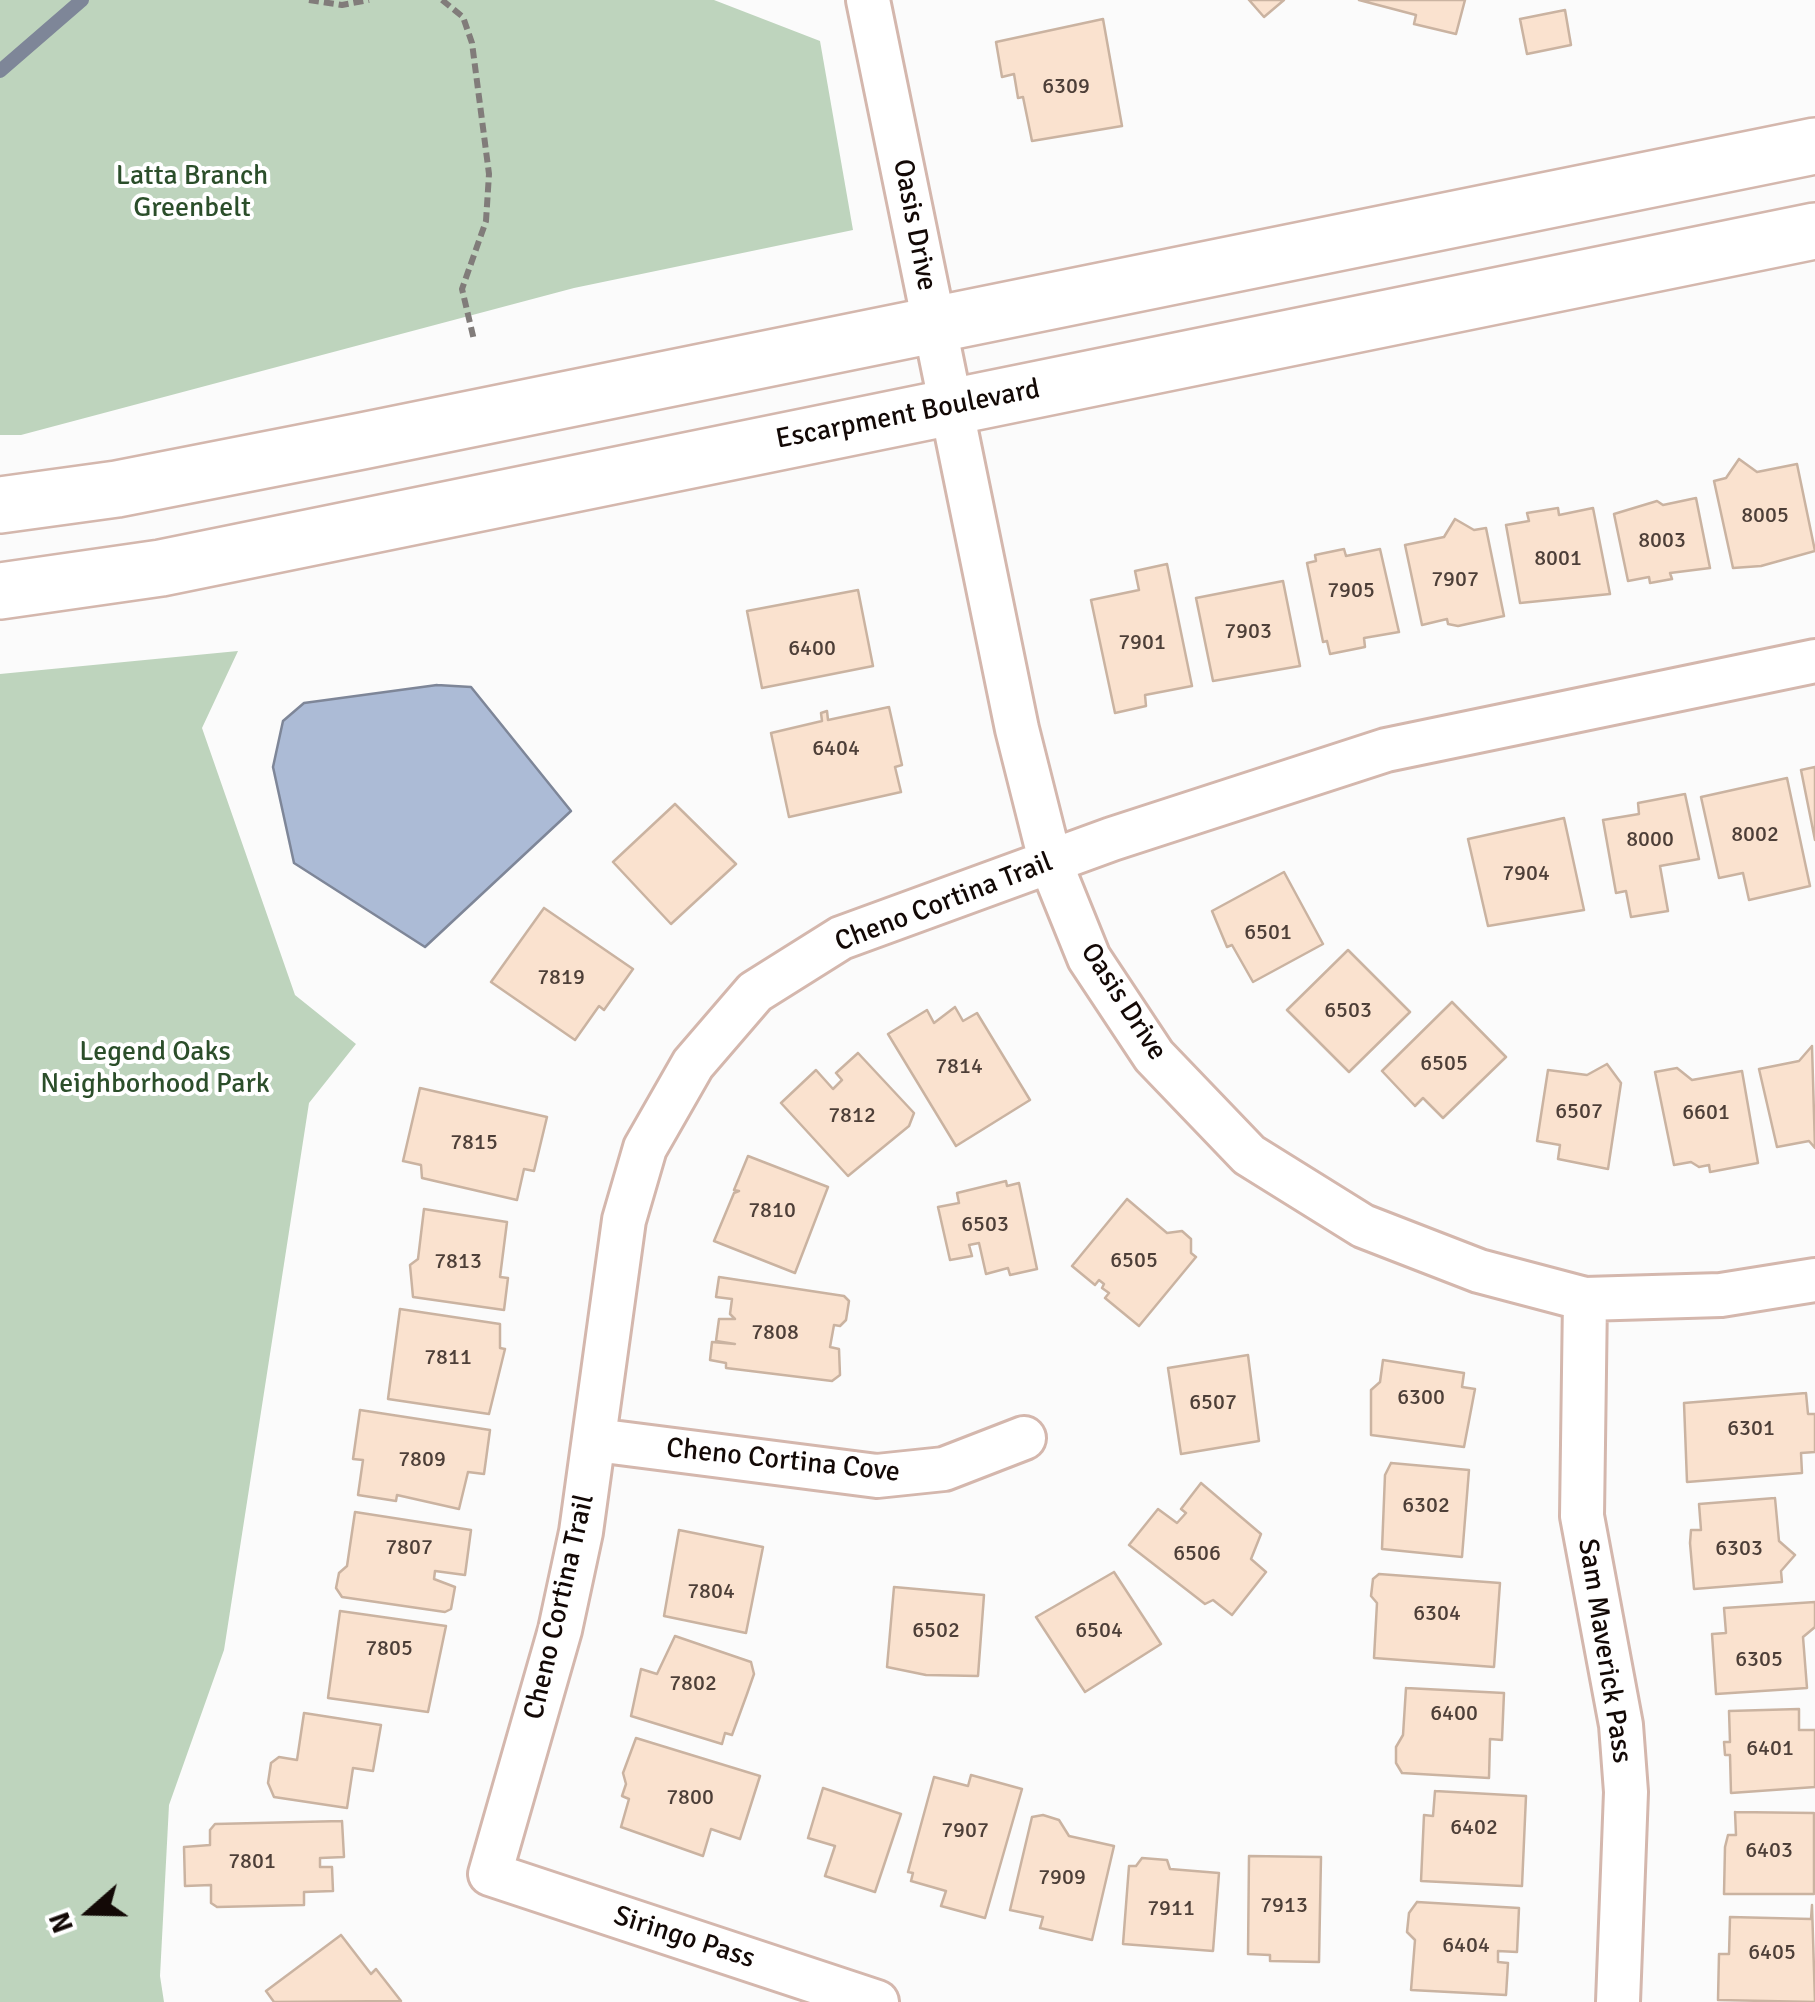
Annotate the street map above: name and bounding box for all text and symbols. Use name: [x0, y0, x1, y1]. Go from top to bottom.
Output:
house number: 6309: [1042, 74, 1090, 100]
street label: Oasis Drive: [885, 156, 943, 294]
park label: Latta Branch Greenbelt: [116, 160, 268, 226]
street label: Escarpment Boulevard: [773, 373, 1043, 457]
house number: 8005: [1741, 503, 1789, 529]
house number: 8003: [1638, 528, 1686, 554]
house number: 8001: [1534, 546, 1582, 572]
house number: 7907: [1431, 567, 1479, 593]
house number: 7905: [1327, 578, 1375, 604]
house number: 7903: [1224, 619, 1272, 645]
house number: 7901: [1118, 630, 1166, 656]
house number: 6400: [788, 636, 836, 662]
house number: 6404: [812, 736, 860, 762]
house number: 8002: [1731, 822, 1779, 848]
house number: 8000: [1626, 827, 1674, 853]
street label: Cheno Cortina Trail: [831, 846, 1057, 960]
house number: 7904: [1502, 861, 1550, 887]
house number: 6501: [1244, 920, 1292, 946]
street label: Oasis Drive: [1073, 937, 1173, 1067]
house number: 7819: [537, 965, 585, 991]
house number: 6503: [1324, 998, 1372, 1024]
park label: Legend Oaks Neighborhood Park: [40, 1036, 270, 1102]
house number: 6505: [1420, 1051, 1468, 1077]
house number: 7814: [935, 1054, 983, 1080]
house number: 6507: [1555, 1099, 1603, 1125]
house number: 6601: [1682, 1100, 1730, 1126]
house number: 7812: [828, 1103, 876, 1129]
house number: 7815: [450, 1130, 498, 1156]
house number: 7810: [748, 1198, 796, 1224]
house number: 6503: [961, 1212, 1009, 1238]
house number: 6505: [1110, 1248, 1158, 1274]
house number: 7813: [434, 1249, 482, 1275]
house number: 7808: [751, 1320, 799, 1346]
house number: 7811: [424, 1345, 472, 1371]
house number: 6300: [1397, 1385, 1445, 1411]
house number: 6507: [1189, 1390, 1237, 1416]
house number: 6301: [1727, 1416, 1775, 1442]
street label: Cheno Cortina Cove: [664, 1432, 902, 1490]
house number: 7809: [398, 1447, 446, 1473]
street label: Cheno Cortina Trail: [518, 1491, 602, 1723]
house number: 6302: [1402, 1493, 1450, 1519]
house number: 7807: [385, 1535, 433, 1561]
street label: Sam Maverick Pass: [1570, 1536, 1638, 1766]
house number: 6303: [1715, 1536, 1763, 1562]
house number: 6506: [1173, 1541, 1221, 1567]
house number: 7804: [687, 1579, 735, 1605]
house number: 6304: [1413, 1601, 1461, 1627]
house number: 6502: [912, 1618, 960, 1644]
house number: 6504: [1075, 1618, 1123, 1644]
house number: 7805: [365, 1636, 413, 1662]
house number: 6305: [1735, 1647, 1783, 1673]
house number: 7802: [669, 1671, 717, 1697]
house number: 6400: [1430, 1701, 1478, 1727]
house number: 6401: [1746, 1736, 1794, 1762]
house number: 7800: [666, 1785, 714, 1811]
house number: 6402: [1450, 1815, 1498, 1841]
house number: 7907: [941, 1818, 989, 1844]
house number: 6403: [1745, 1838, 1793, 1864]
house number: 7801: [228, 1849, 276, 1875]
north arrow: [40, 1862, 140, 1962]
house number: 7909: [1038, 1865, 1086, 1891]
house number: 7913: [1260, 1893, 1308, 1919]
house number: 7911: [1147, 1896, 1195, 1922]
street label: Siringo Pass: [609, 1899, 759, 1977]
text: N: [43, 1907, 81, 1937]
house number: 6404: [1442, 1933, 1490, 1959]
house number: 6405: [1748, 1940, 1796, 1966]

